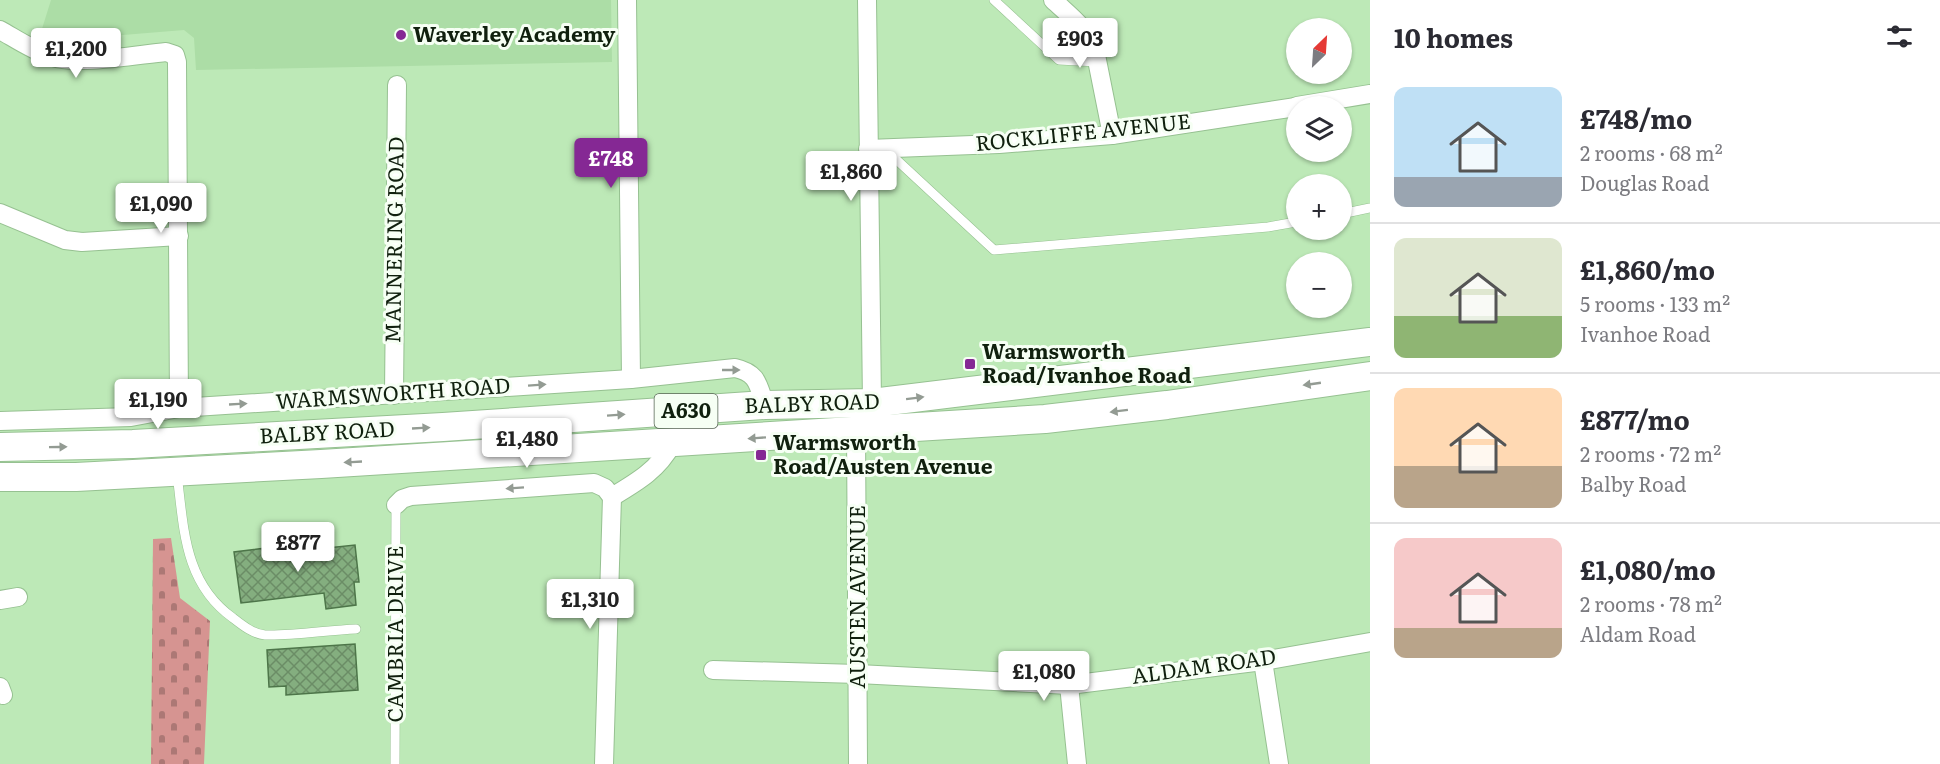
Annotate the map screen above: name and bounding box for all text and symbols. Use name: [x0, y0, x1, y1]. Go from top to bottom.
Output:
place label: Waverley Academy: [413, 17, 615, 48]
text: 10 homes: [1394, 17, 1513, 56]
pin: £903: [1044, 18, 1116, 69]
north arrow: [1286, 18, 1352, 84]
map controls: [1286, 18, 1352, 318]
icon: filters: [1883, 20, 1916, 53]
text: £903: [1057, 22, 1103, 52]
pin: £1,200: [27, 28, 125, 79]
marker: Waverley Academy: [394, 28, 408, 42]
text: £1,200: [45, 32, 107, 62]
button: layers: [1286, 96, 1352, 162]
text: £748/mo: [1580, 98, 1692, 137]
street label: ROCKLIFFE AVENUE: [974, 104, 1192, 157]
icon: home: [1442, 111, 1514, 183]
street label: MANNERING ROAD: [375, 136, 410, 344]
text: 2 rooms · 68 m²: [1580, 137, 1723, 167]
pin: £748: [575, 138, 647, 189]
text: £748: [588, 142, 634, 172]
pin: £1,860: [802, 151, 900, 202]
text: £1,860: [820, 155, 882, 185]
text: Douglas Road: [1580, 167, 1709, 197]
button: +: [1286, 174, 1352, 240]
pin: £1,090: [112, 183, 210, 234]
text: £1,090: [129, 187, 193, 217]
text: £1,860/mo: [1580, 249, 1715, 288]
button: −: [1286, 252, 1352, 318]
icon: home: [1442, 262, 1514, 334]
text: 5 rooms · 133 m²: [1580, 288, 1730, 318]
text: Ivanhoe Road: [1580, 318, 1710, 348]
place label: Warmsworth Road/Ivanhoe Road: [982, 334, 1192, 389]
marker: Warmsworth Road/Ivanhoe Road: [963, 357, 977, 371]
one-way arrow: [722, 365, 741, 375]
street label: WARMSWORTH ROAD: [274, 368, 511, 415]
pin: £1,190: [109, 379, 207, 430]
one-way arrow: [1303, 379, 1322, 388]
one-way arrow: [527, 380, 546, 390]
text: £1,190: [129, 383, 187, 413]
street label: BALBY ROAD: [744, 384, 880, 419]
one-way arrow: [905, 393, 924, 403]
road number: A630: [654, 394, 718, 428]
one-way arrow: [228, 399, 247, 409]
text: £877/mo: [1580, 399, 1690, 438]
one-way arrow: [1109, 406, 1128, 416]
street label: BALBY ROAD: [258, 411, 395, 450]
one-way arrow: [606, 411, 625, 420]
icon: home: [1442, 412, 1514, 484]
pin: £1,480: [478, 418, 576, 469]
text: £1,480: [496, 422, 558, 452]
one-way arrow: [411, 423, 430, 433]
place label: Warmsworth Road/Austen Avenue: [773, 425, 993, 480]
one-way arrow: [748, 433, 767, 442]
text: 2 rooms · 72 m²: [1580, 438, 1721, 468]
one-way arrow: [49, 442, 68, 451]
marker: Warmsworth Road/Austen Avenue: [754, 448, 768, 462]
one-way arrow: [343, 457, 362, 467]
text: Balby Road: [1580, 468, 1687, 498]
one-way arrow: [506, 484, 525, 493]
street label: AUSTEN AVENUE: [840, 505, 871, 689]
pin: £877: [262, 522, 334, 573]
text: £877: [275, 526, 321, 556]
street label: CAMBRIA DRIVE: [378, 546, 409, 722]
text: £1,080/mo: [1580, 549, 1716, 588]
icon: home: [1442, 562, 1514, 634]
pin: £1,310: [541, 579, 639, 630]
text: £1,310: [561, 583, 619, 613]
text: 2 rooms · 78 m²: [1580, 588, 1722, 618]
text: Aldam Road: [1580, 618, 1696, 648]
street label: ALDAM ROAD: [1129, 639, 1278, 690]
pin: £1,080: [995, 651, 1093, 702]
text: £1,080: [1012, 655, 1076, 685]

